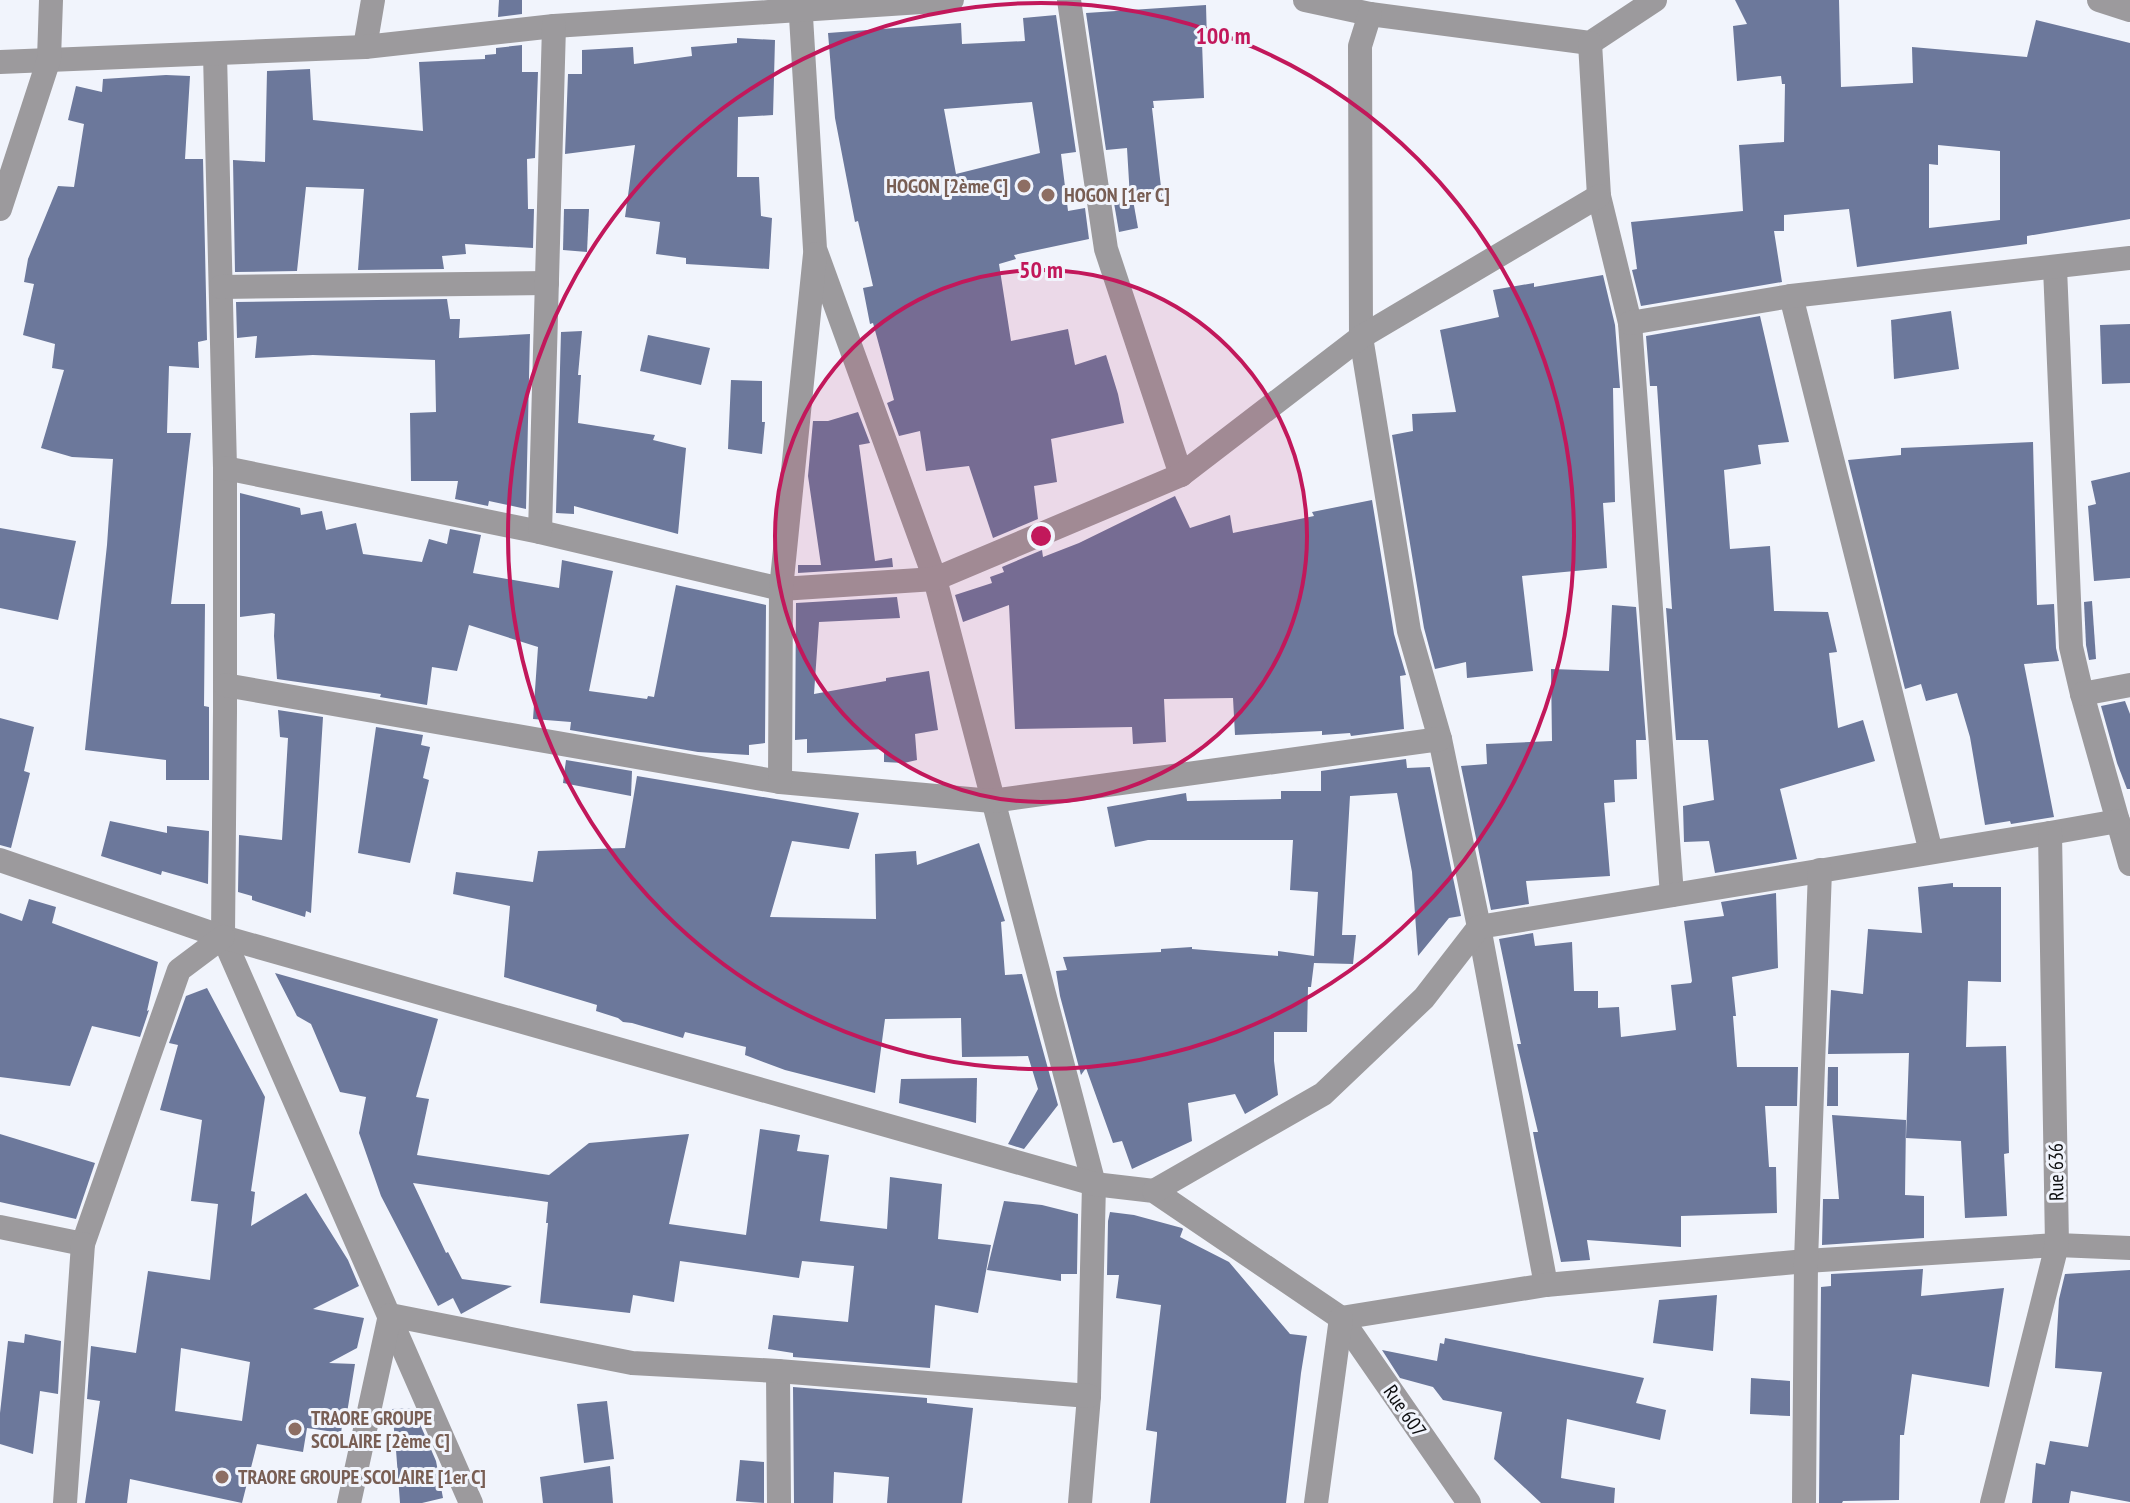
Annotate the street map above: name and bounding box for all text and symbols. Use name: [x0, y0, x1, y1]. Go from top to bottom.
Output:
text: 100 m: [1195, 20, 1251, 51]
place label: HOGON [2ème C]: [886, 173, 1008, 199]
marker: HOGON [2ème C]: [1015, 177, 1033, 195]
place label: HOGON [1er C]: [1064, 182, 1170, 208]
marker: HOGON [1er C]: [1039, 186, 1057, 204]
text: 50 m: [1019, 254, 1063, 285]
centre of rings: [1027, 522, 1055, 550]
street label: Rue 636: [2042, 1143, 2070, 1201]
street label: Rue 607: [1378, 1380, 1432, 1442]
place label: TRAORE GROUPE SCOLAIRE [2ème C]: [311, 1405, 450, 1454]
marker: TRAORE GROUPE SCOLAIRE [2ème C]: [286, 1420, 304, 1438]
place label: TRAORE GROUPE SCOLAIRE [1er C]: [238, 1464, 486, 1490]
marker: TRAORE GROUPE SCOLAIRE [1er C]: [213, 1468, 231, 1486]

